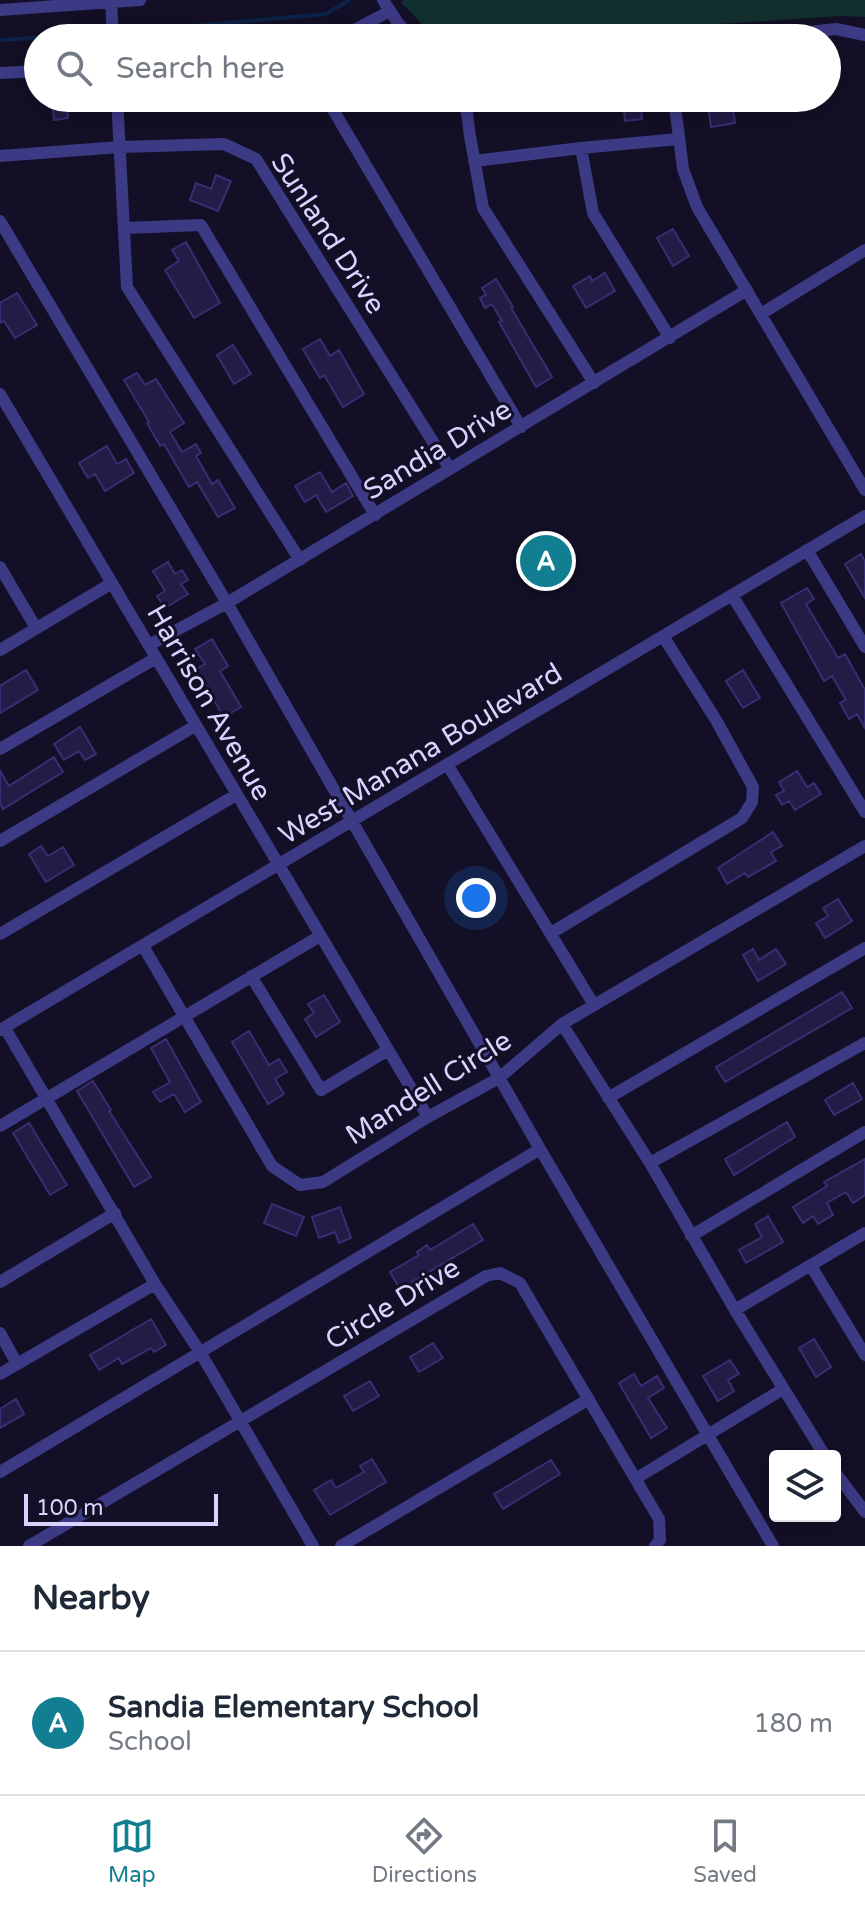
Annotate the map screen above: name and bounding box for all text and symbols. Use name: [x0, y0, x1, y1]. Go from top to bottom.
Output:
search box: [24, 24, 841, 112]
icon: search: [52, 46, 96, 90]
text: Search here: [116, 50, 285, 87]
street label: Sunland Drive: [264, 147, 393, 320]
street label: Sandia Drive: [357, 392, 518, 507]
pin: A: [520, 531, 572, 591]
street label: Harrison Avenue: [139, 599, 279, 806]
street label: West Manana Boulevard: [273, 656, 568, 852]
your location: [456, 878, 496, 918]
street label: Mandell Circle: [339, 1023, 518, 1152]
street label: Circle Drive: [319, 1250, 466, 1357]
map controls: [769, 1450, 841, 1522]
button: layers: [769, 1450, 841, 1522]
scale bar: [24, 1490, 218, 1526]
text: 100 m: [36, 1495, 103, 1521]
text: Nearby: [32, 1578, 150, 1619]
text: Sandia Elementary School: [108, 1689, 479, 1726]
text: A: [48, 1708, 68, 1739]
text: 180 m: [753, 1708, 833, 1739]
text: School: [108, 1726, 192, 1757]
tab: Map: [108, 1814, 156, 1888]
tab: Directions: [372, 1814, 477, 1888]
tab: Saved: [693, 1814, 757, 1888]

